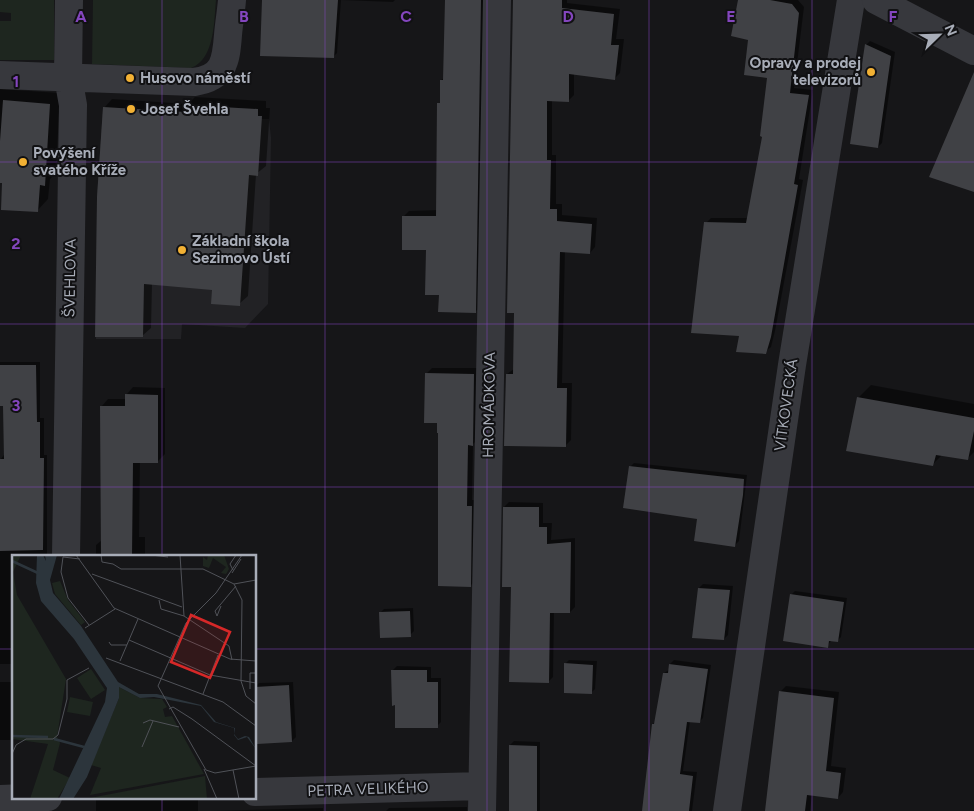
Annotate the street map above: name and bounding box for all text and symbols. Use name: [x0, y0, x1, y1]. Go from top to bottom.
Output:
text: A: [75, 7, 87, 26]
text: B: [239, 7, 249, 26]
text: C: [400, 7, 412, 26]
text: D: [562, 7, 574, 26]
text: E: [726, 7, 736, 26]
text: F: [889, 7, 898, 26]
north arrow: [914, 10, 964, 60]
text: N: [941, 22, 960, 38]
place label: Opravy a prodej televizorů: [750, 54, 861, 89]
marker: Opravy a prodej televizorů: [865, 66, 877, 78]
place label: Husovo náměstí: [140, 69, 251, 87]
text: 1: [13, 72, 19, 91]
marker: Husovo náměstí: [124, 72, 136, 84]
place label: Josef Švehla: [141, 100, 229, 118]
marker: Josef Švehla: [125, 103, 137, 115]
place label: Povýšení svatého Kříže: [33, 144, 127, 179]
marker: Povýšení svatého Kříže: [17, 156, 29, 168]
place label: Základní škola Sezimovo Ústí: [192, 232, 291, 267]
text: 2: [11, 234, 21, 253]
street label: ŠVEHLOVA: [60, 239, 80, 317]
marker: Základní škola Sezimovo Ústí: [176, 244, 188, 256]
street label: HROMÁDKOVA: [479, 352, 499, 458]
street label: VÍTKOVECKÁ: [771, 358, 801, 452]
text: 3: [12, 396, 21, 415]
inset map: [12, 555, 256, 798]
street label: PETRA VELIKÉHO: [307, 778, 429, 800]

